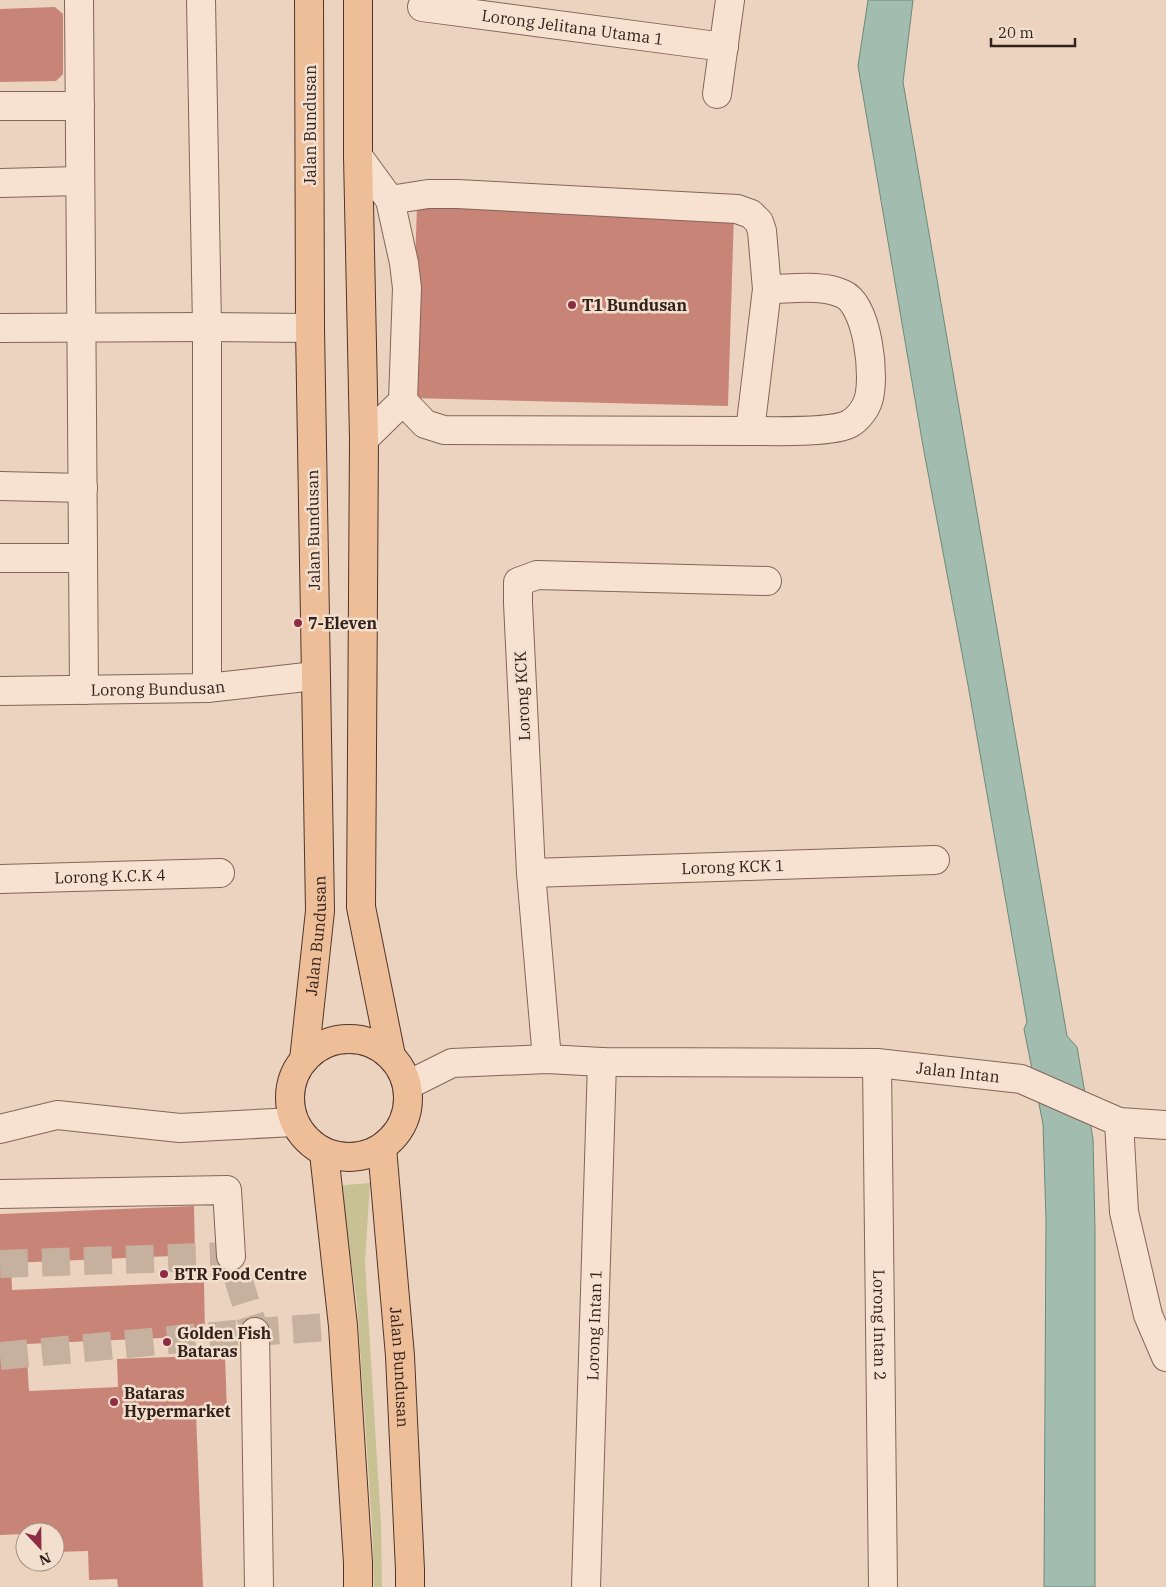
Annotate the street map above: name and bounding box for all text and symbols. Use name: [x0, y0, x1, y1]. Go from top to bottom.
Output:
street label: Lorong Jelitana Utama 1: [480, 5, 665, 49]
scale bar: [991, 15, 1075, 47]
text: 20 m: [998, 23, 1034, 42]
street label: Jalan Bundusan: [300, 65, 320, 185]
place label: T1 Bundusan: [582, 295, 687, 315]
marker: T1 Bundusan: [566, 299, 578, 311]
street label: Jalan Bundusan: [302, 470, 324, 590]
place label: 7-Eleven: [308, 613, 377, 633]
marker: 7-Eleven: [292, 617, 304, 629]
street label: Lorong KCK: [510, 651, 534, 741]
street label: Lorong Bundusan: [91, 676, 226, 700]
street label: Lorong KCK 1: [681, 855, 785, 878]
street label: Lorong K.C.K 4: [54, 864, 166, 888]
street label: Jalan Bundusan: [301, 875, 330, 997]
street label: Jalan Intan: [915, 1057, 1001, 1087]
place label: BTR Food Centre: [174, 1264, 307, 1284]
marker: BTR Food Centre: [158, 1268, 170, 1280]
street label: Lorong Intan 1: [582, 1269, 606, 1381]
street label: Lorong Intan 2: [869, 1269, 891, 1381]
street label: Jalan Bundusan: [386, 1306, 413, 1428]
place label: Golden Fish Bataras: [177, 1323, 271, 1361]
marker: Golden Fish Bataras: [161, 1336, 173, 1348]
place label: Bataras Hypermarket: [124, 1383, 231, 1421]
marker: Bataras Hypermarket: [108, 1396, 120, 1408]
north arrow: [15, 1522, 65, 1572]
text: N: [36, 1549, 53, 1569]

